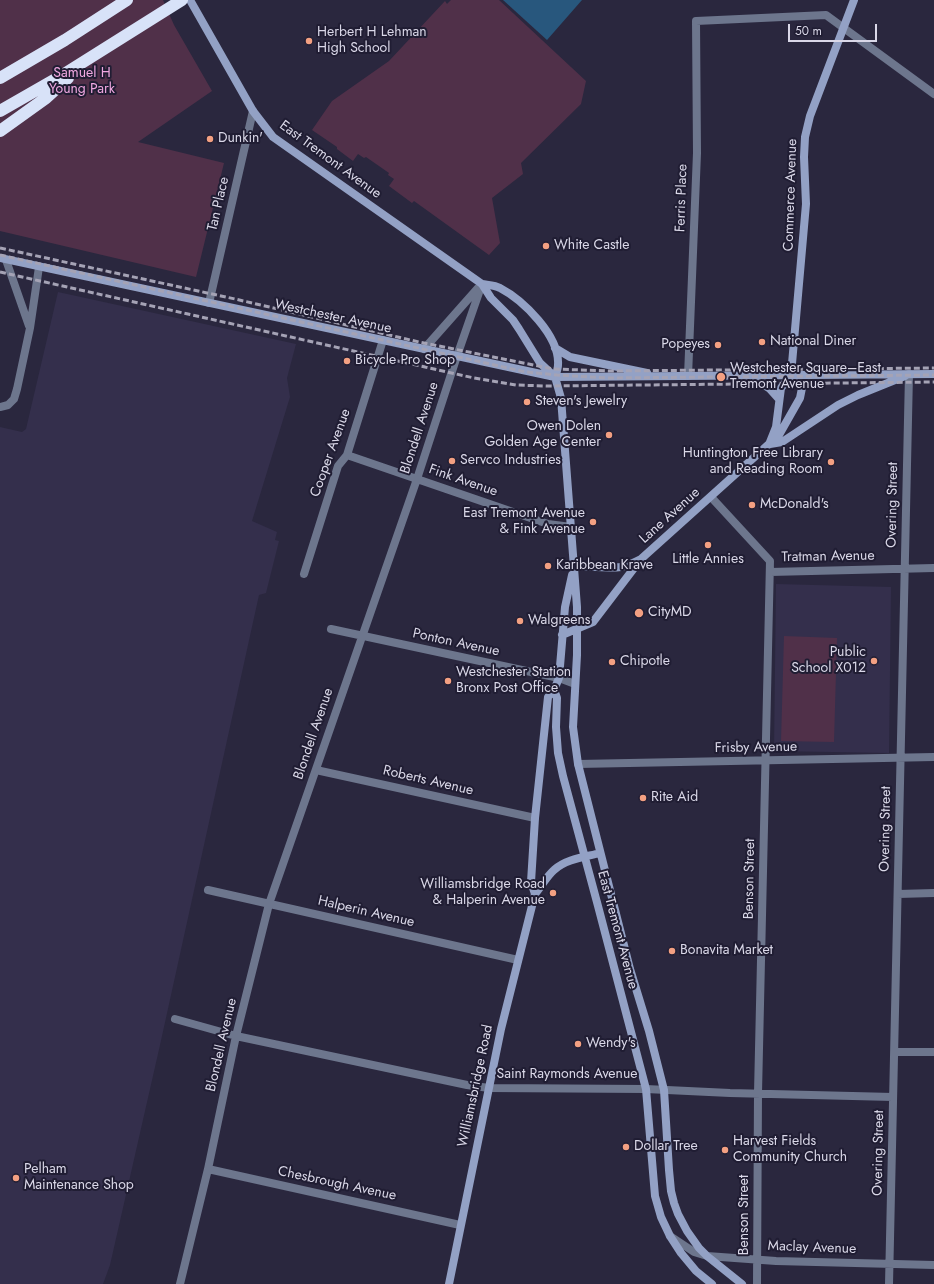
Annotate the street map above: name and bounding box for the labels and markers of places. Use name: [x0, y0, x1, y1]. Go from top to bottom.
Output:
place label: Herbert H Lehman High School: [317, 25, 427, 58]
marker: Herbert H Lehman High School: [304, 36, 314, 46]
place label: Dunkin': [218, 131, 263, 147]
marker: Dunkin': [205, 134, 215, 144]
place label: White Castle: [554, 238, 629, 254]
marker: White Castle: [541, 241, 551, 251]
place label: National Diner: [770, 334, 856, 350]
place label: Popeyes: [661, 337, 710, 353]
marker: National Diner: [757, 337, 767, 347]
marker: Popeyes: [713, 340, 723, 350]
place label: Bicycle Pro Shop: [355, 353, 455, 369]
marker: Bicycle Pro Shop: [342, 356, 352, 366]
place label: Westchester Square–East Tremont Avenue: [730, 361, 881, 394]
marker: Westchester Square–East Tremont Avenue: [715, 371, 727, 383]
place label: Steven's Jewelry: [535, 394, 627, 410]
marker: Steven's Jewelry: [522, 397, 532, 407]
place label: Owen Dolen Golden Age Center: [484, 419, 601, 452]
marker: Owen Dolen Golden Age Center: [604, 430, 614, 440]
place label: Huntington Free Library and Reading Room: [683, 446, 823, 478]
place label: Servco Industries: [460, 453, 561, 469]
marker: Servco Industries: [447, 456, 457, 466]
marker: Huntington Free Library and Reading Room: [826, 457, 836, 467]
place label: McDonald's: [760, 497, 829, 513]
marker: McDonald's: [747, 500, 757, 510]
place label: East Tremont Avenue & Fink Avenue: [463, 506, 585, 538]
marker: East Tremont Avenue & Fink Avenue: [588, 517, 598, 527]
marker: Little Annies: [703, 540, 713, 550]
place label: Little Annies: [672, 552, 744, 568]
place label: Karibbean Krave: [556, 558, 653, 574]
marker: Karibbean Krave: [543, 561, 553, 571]
place label: CityMD: [648, 605, 692, 621]
marker: CityMD: [633, 607, 645, 619]
place label: Walgreens: [528, 613, 590, 629]
marker: Walgreens: [515, 616, 525, 626]
place label: Public School X012: [791, 645, 866, 678]
place label: Chipotle: [620, 654, 670, 670]
marker: Public School X012: [869, 656, 879, 666]
marker: Chipotle: [607, 657, 617, 667]
place label: Westchester Station Bronx Post Office: [456, 665, 571, 698]
marker: Westchester Station Bronx Post Office: [443, 676, 453, 686]
place label: Rite Aid: [651, 790, 698, 806]
marker: Rite Aid: [638, 793, 648, 803]
place label: Williamsbridge Road & Halperin Avenue: [420, 877, 545, 910]
marker: Williamsbridge Road & Halperin Avenue: [548, 888, 558, 898]
place label: Bonavita Market: [680, 943, 773, 959]
marker: Bonavita Market: [667, 946, 677, 956]
place label: Wendy's: [586, 1036, 636, 1052]
marker: Wendy's: [573, 1039, 583, 1049]
place label: Harvest Fields Community Church: [733, 1134, 847, 1166]
place label: Dollar Tree: [634, 1139, 698, 1155]
marker: Dollar Tree: [621, 1142, 631, 1152]
marker: Harvest Fields Community Church: [720, 1145, 730, 1155]
place label: Pelham Maintenance Shop: [24, 1162, 134, 1194]
marker: Pelham Maintenance Shop: [11, 1173, 21, 1183]

